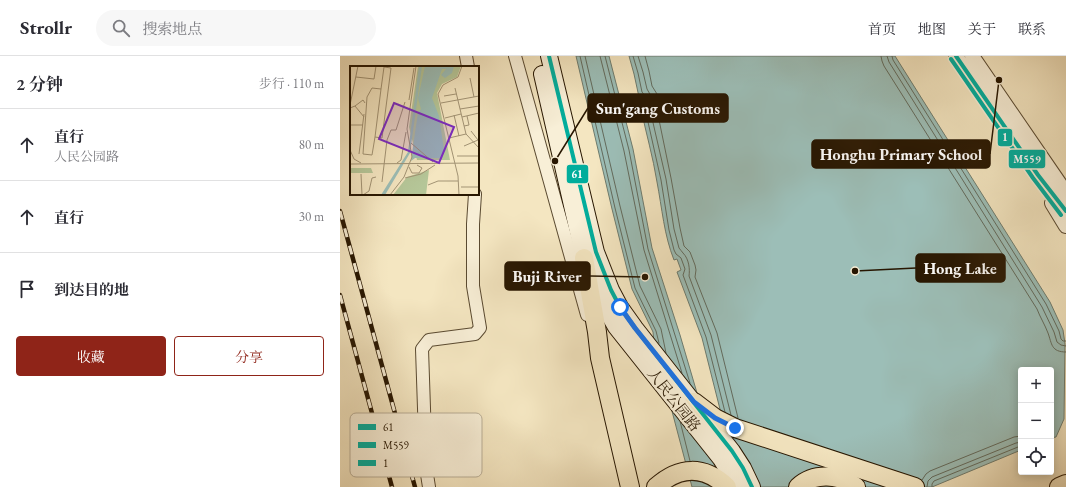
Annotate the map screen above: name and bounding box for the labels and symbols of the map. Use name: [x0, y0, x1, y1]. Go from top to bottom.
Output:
inset map: [350, 66, 479, 195]
callout: Sun'gang Customs: [588, 94, 728, 122]
text: Sun'gang Customs: [596, 98, 720, 119]
line badge: 1: [997, 128, 1013, 147]
text: 1: [1002, 130, 1008, 144]
callout: Honghu Primary School: [812, 140, 990, 168]
text: Honghu Primary School: [820, 144, 983, 165]
line badge: M559: [1008, 149, 1046, 169]
text: M559: [1013, 152, 1041, 166]
line badge: 61: [566, 164, 589, 184]
text: 61: [571, 167, 583, 181]
callout: Hong Lake: [916, 254, 1005, 282]
text: Hong Lake: [923, 258, 997, 279]
callout: Buji River: [505, 262, 590, 290]
text: Buji River: [512, 266, 582, 287]
route start: [611, 298, 629, 316]
street label: 人民公园路: [644, 364, 705, 435]
legend: [350, 413, 482, 477]
route end: [726, 419, 744, 437]
text: 61: [383, 420, 394, 434]
text: M559: [383, 438, 409, 452]
text: 1: [383, 456, 388, 470]

